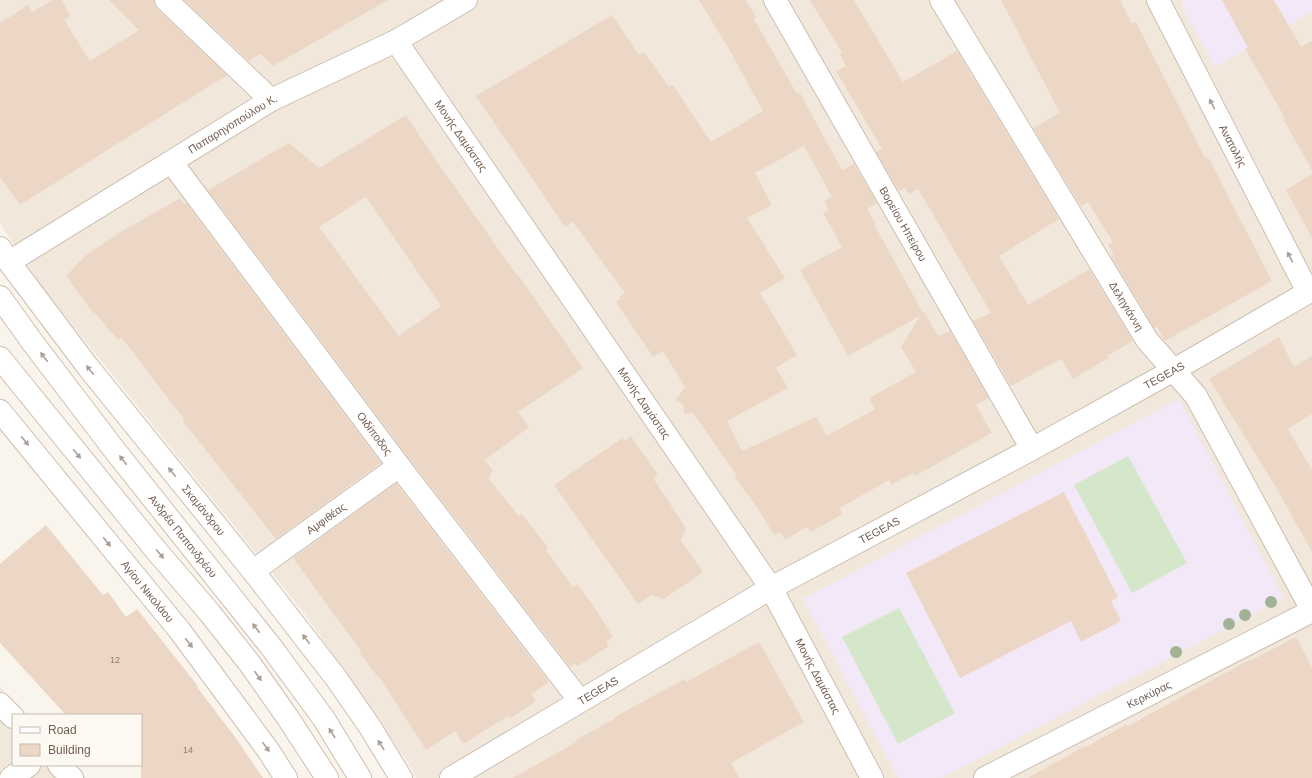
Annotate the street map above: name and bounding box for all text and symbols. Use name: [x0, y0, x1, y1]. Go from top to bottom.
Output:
street label: Παπαρηγοπούλου Κ.: [186, 92, 279, 156]
street label: Μονής Δαμάστας: [432, 98, 490, 174]
one-way arrow: [1208, 99, 1215, 110]
street label: Ανατολής: [1217, 123, 1249, 169]
street label: Βορείου Ηπείρου: [877, 185, 929, 263]
one-way arrow: [1287, 251, 1294, 263]
street label: Δεληγιάννη: [1107, 279, 1146, 333]
one-way arrow: [40, 351, 48, 362]
street label: TEGEAS: [1142, 359, 1187, 392]
one-way arrow: [86, 365, 95, 376]
street label: Μονής Δαμάστας: [616, 365, 673, 441]
street label: Οιδίποδος: [355, 410, 395, 457]
one-way arrow: [20, 436, 29, 447]
one-way arrow: [73, 448, 82, 459]
one-way arrow: [119, 454, 127, 465]
one-way arrow: [168, 466, 176, 477]
street label: Σκαμάνδρου: [180, 482, 228, 538]
street label: Ανδρέα Παπανδρέου: [146, 492, 219, 580]
street label: Αμφιθέας: [304, 500, 348, 537]
street label: TEGEAS: [857, 514, 902, 546]
one-way arrow: [103, 536, 111, 547]
one-way arrow: [156, 549, 165, 560]
street label: Αγίου Νικολάου: [119, 558, 176, 624]
one-way arrow: [252, 622, 260, 633]
one-way arrow: [301, 633, 310, 644]
street label: Μονής Δαμάστας: [793, 636, 843, 716]
one-way arrow: [185, 637, 193, 648]
house number: 12: [110, 655, 120, 665]
one-way arrow: [254, 670, 262, 681]
street label: TEGEAS: [576, 674, 620, 707]
street label: Κερκύρας: [1125, 678, 1173, 711]
legend: [12, 714, 142, 766]
text: Road: [48, 723, 77, 737]
one-way arrow: [328, 728, 336, 738]
one-way arrow: [377, 739, 384, 751]
one-way arrow: [262, 742, 270, 753]
text: Building: [48, 743, 91, 757]
house number: 14: [183, 745, 193, 755]

